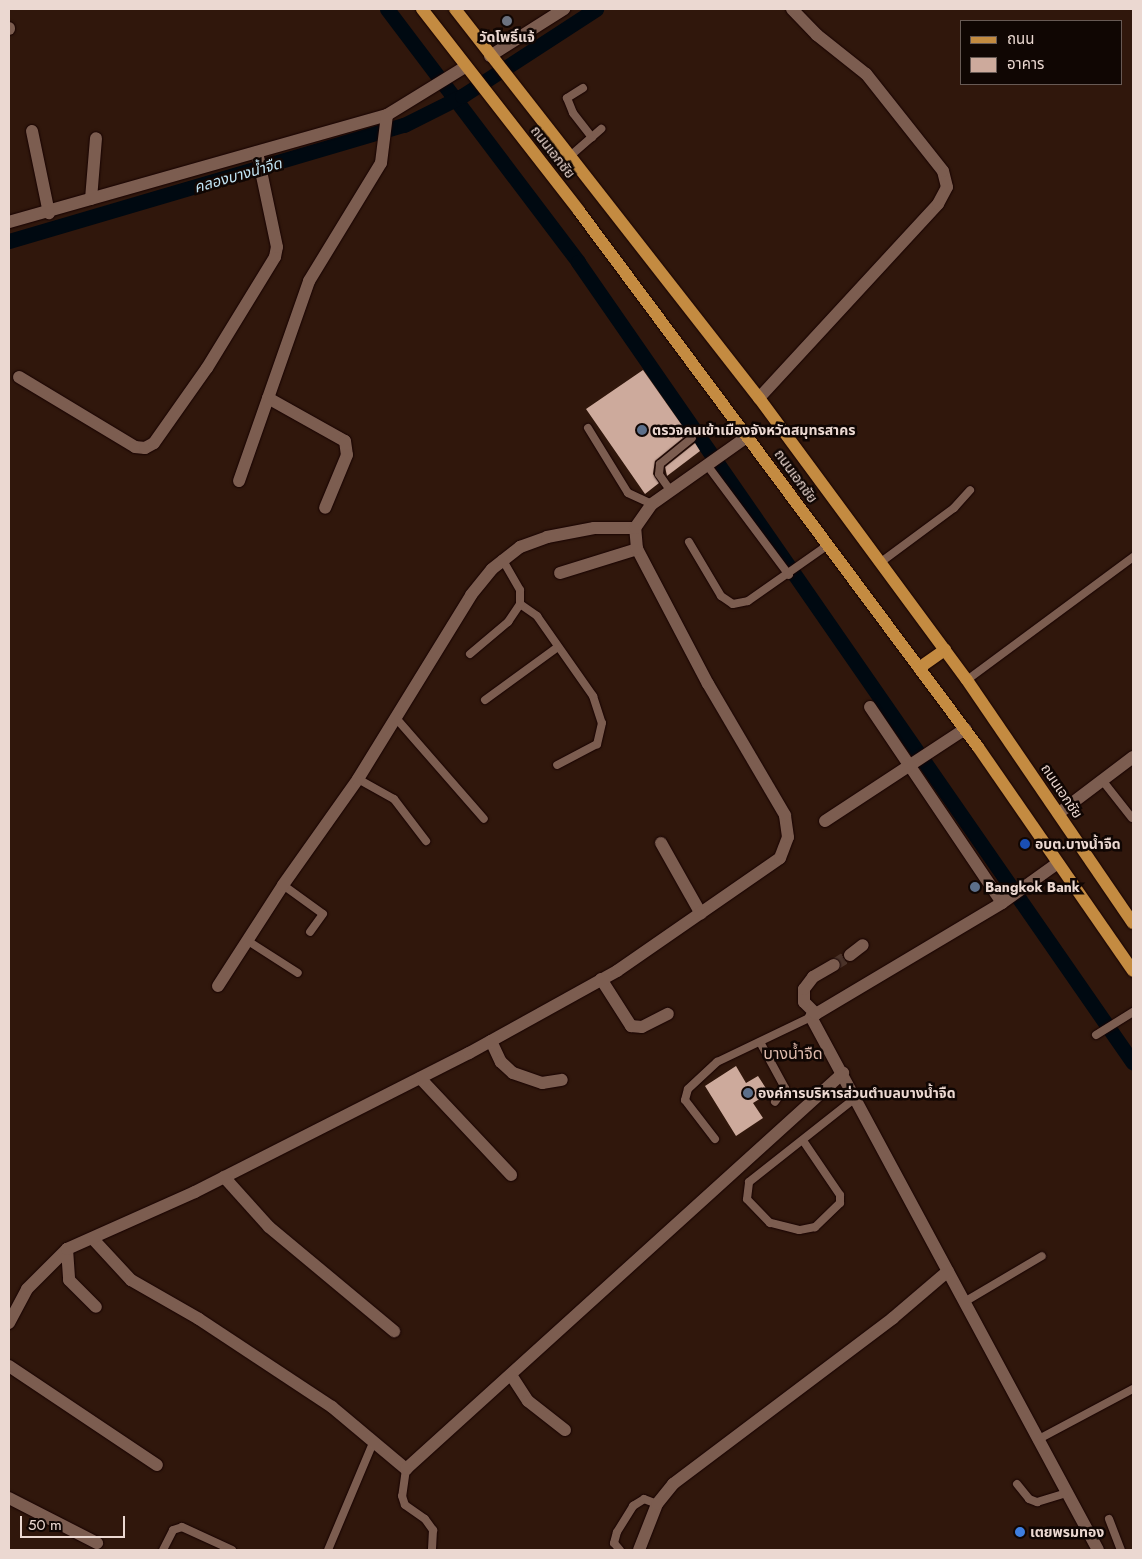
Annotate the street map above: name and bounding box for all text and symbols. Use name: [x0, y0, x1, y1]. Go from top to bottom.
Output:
marker: วัดโพธิ์แจ้: [501, 15, 513, 27]
legend: [960, 20, 1122, 85]
text: ถนน: [1007, 28, 1034, 50]
place label: วัดโพธิ์แจ้: [479, 29, 535, 45]
text: อาคาร: [1007, 53, 1044, 75]
street label: ถนนเอกชัย: [527, 122, 579, 182]
water label: คลองบางน้ำจืด: [192, 155, 284, 197]
place label: ตรวจคนเข้าเมืองจังหวัดสมุทรสาคร: [652, 422, 855, 438]
marker: ตรวจคนเข้าเมืองจังหวัดสมุทรสาคร: [636, 424, 648, 436]
street label: ถนนเอกชัย: [771, 446, 821, 506]
street label: ถนนเอกชัย: [1038, 761, 1086, 821]
place label: อบต.บางน้ำจืด: [1035, 836, 1121, 852]
marker: อบต.บางน้ำจืด: [1019, 838, 1031, 850]
place label: Bangkok Bank: [985, 879, 1080, 895]
marker: Bangkok Bank: [969, 881, 981, 893]
district label: บางน้ำจืด: [763, 1044, 823, 1064]
place label: องค์การบริหารส่วนตำบลบางน้ำจืด: [758, 1085, 956, 1101]
marker: องค์การบริหารส่วนตำบลบางน้ำจืด: [742, 1087, 754, 1099]
scale bar: [22, 1506, 128, 1538]
text: 50 m: [28, 1514, 62, 1536]
place label: เตยพรมทอง: [1030, 1524, 1104, 1540]
marker: เตยพรมทอง: [1014, 1526, 1026, 1538]

